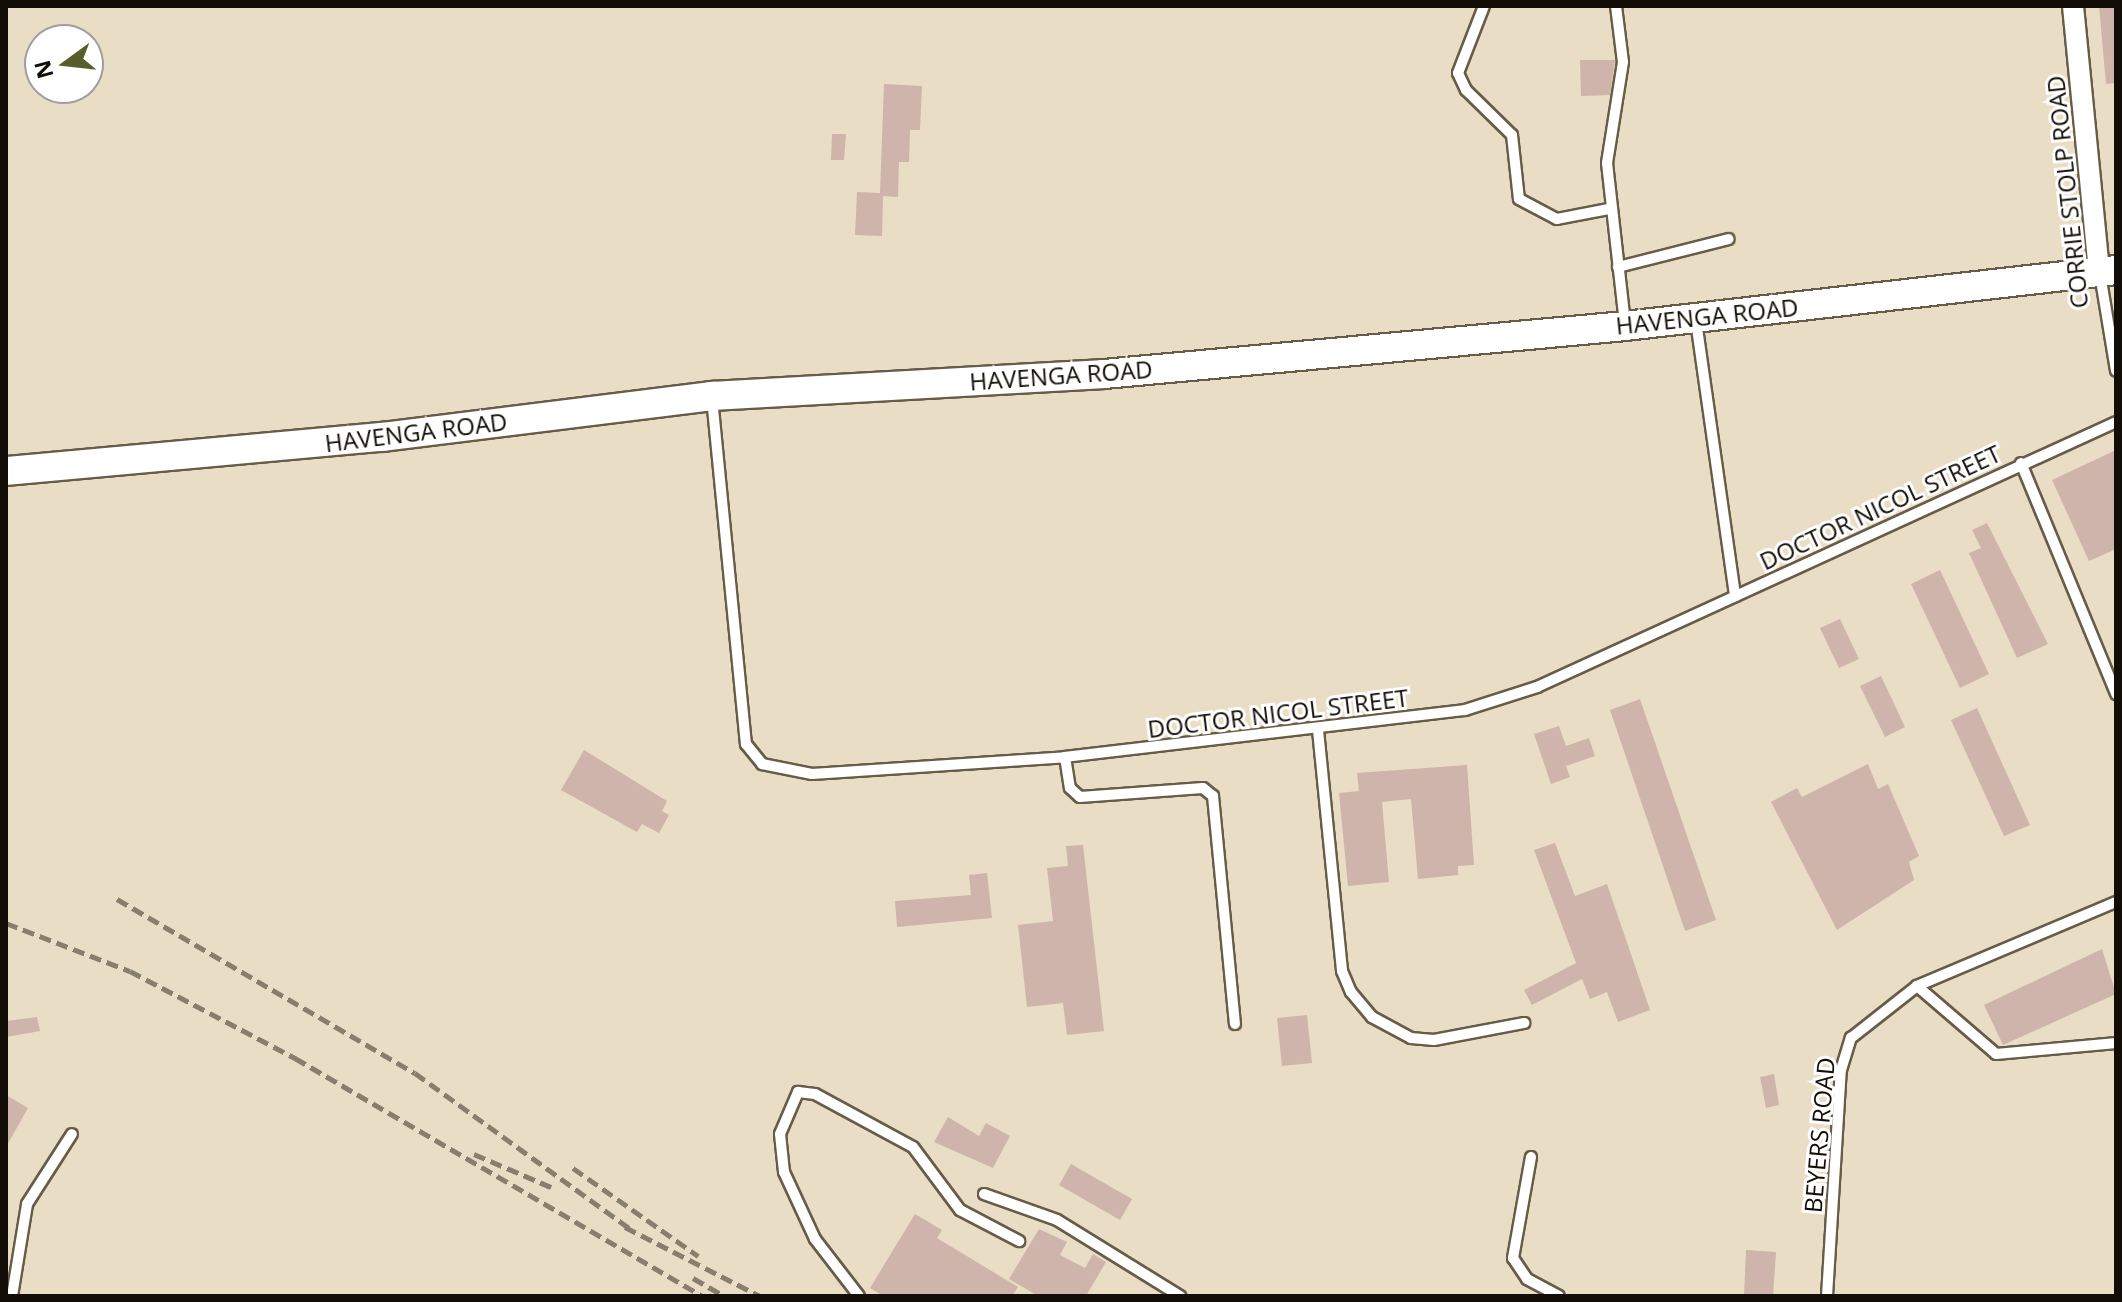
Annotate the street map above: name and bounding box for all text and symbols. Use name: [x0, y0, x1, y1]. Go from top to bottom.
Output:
north arrow: [24, 24, 104, 104]
text: N: [26, 57, 60, 82]
street label: CORRIE STOLP ROAD: [2040, 74, 2094, 310]
street label: HAVENGA ROAD: [1614, 292, 1800, 340]
street label: HAVENGA ROAD: [968, 354, 1154, 396]
street label: HAVENGA ROAD: [323, 407, 509, 457]
street label: DOCTOR NICOL STREET: [1755, 438, 2005, 576]
street label: DOCTOR NICOL STREET: [1146, 683, 1410, 743]
street label: BEYERS ROAD: [1798, 1056, 1840, 1214]

